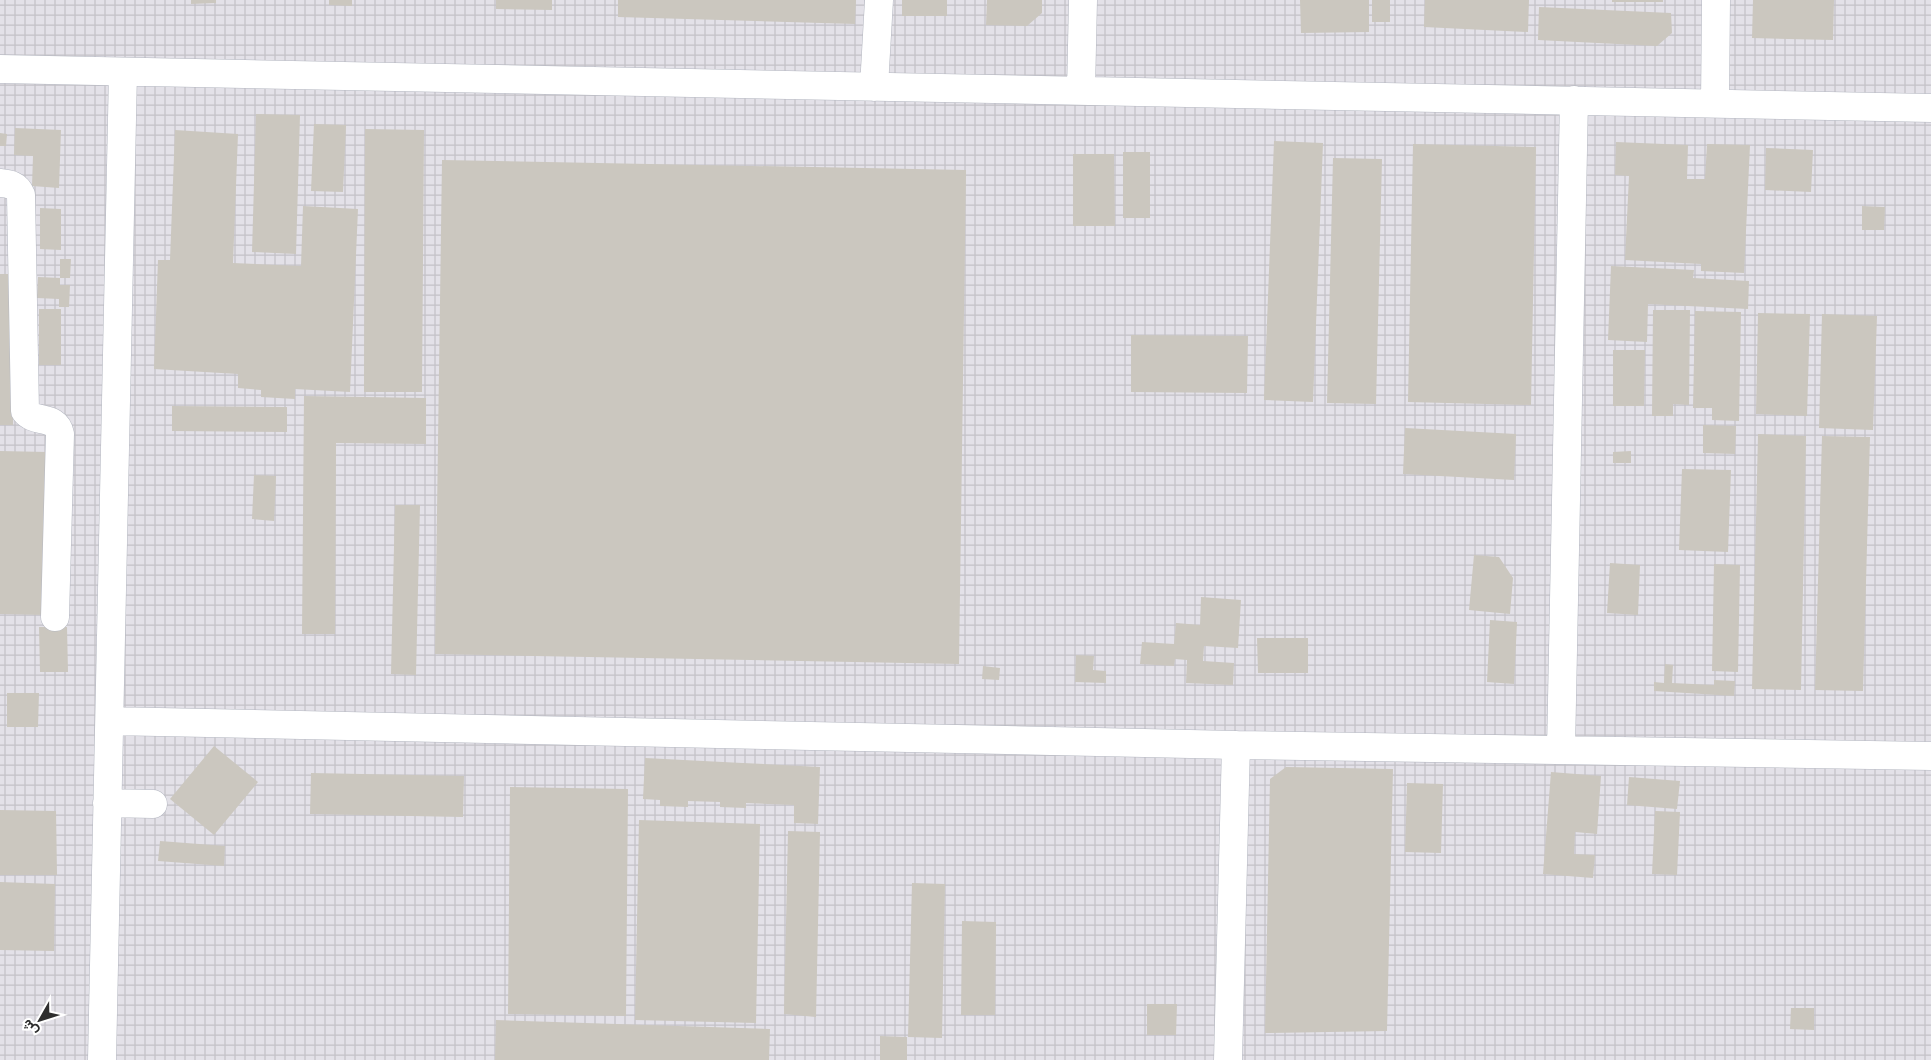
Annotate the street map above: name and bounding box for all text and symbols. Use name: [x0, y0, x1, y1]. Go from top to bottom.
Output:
north arrow: [15, 995, 65, 1045]
text: ش: [18, 1016, 42, 1040]

